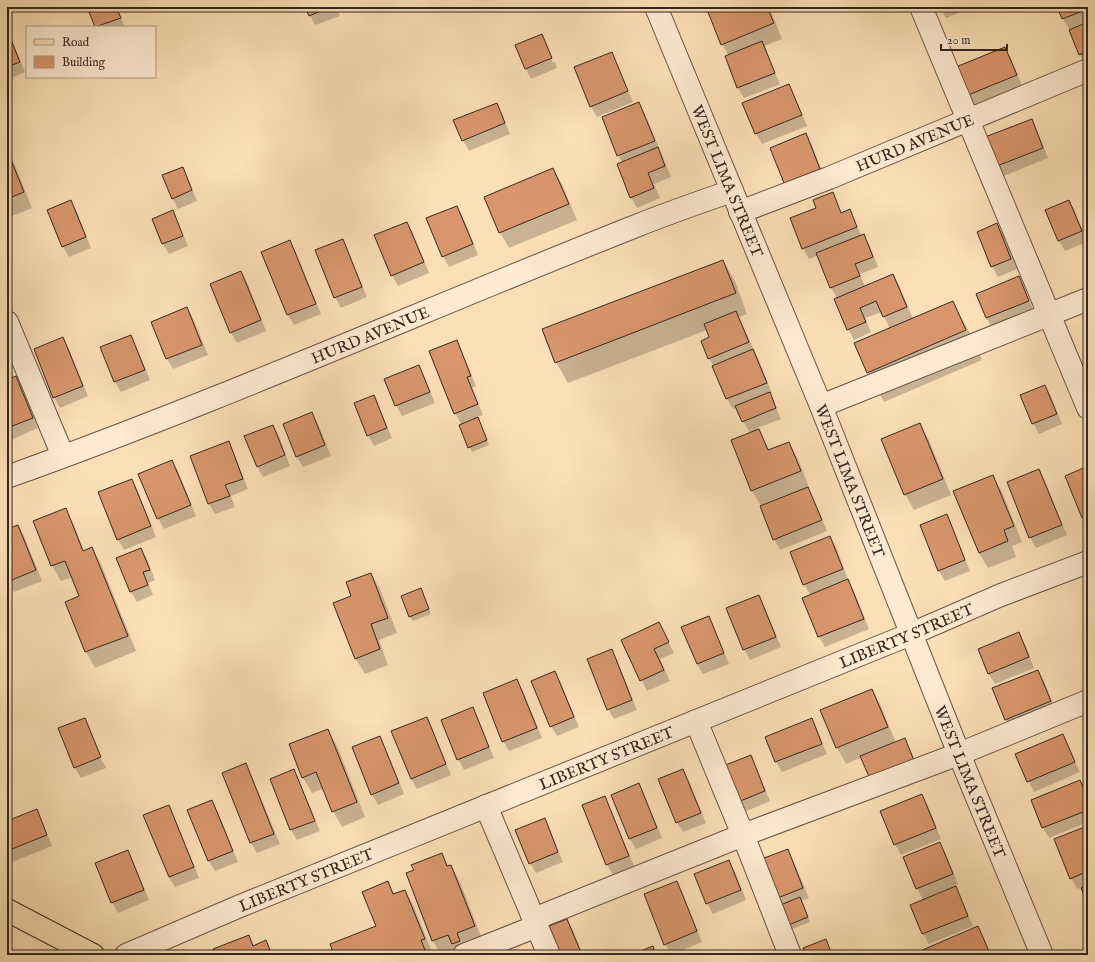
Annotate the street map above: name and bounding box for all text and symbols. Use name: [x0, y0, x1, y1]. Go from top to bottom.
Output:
legend: [26, 26, 156, 78]
scale bar: [941, 26, 1007, 52]
text: 20 m: [947, 33, 970, 48]
text: Road: [62, 35, 90, 50]
text: Building: [62, 55, 106, 70]
street label: WEST LIMA STREET: [686, 102, 767, 261]
street label: HURD AVENUE: [853, 111, 977, 178]
street label: HURD AVENUE: [309, 303, 433, 370]
street label: WEST LIMA STREET: [809, 402, 888, 561]
street label: LIBERTY STREET: [837, 600, 977, 674]
street label: WEST LIMA STREET: [929, 703, 1009, 862]
street label: LIBERTY STREET: [536, 723, 677, 796]
street label: LIBERTY STREET: [236, 845, 377, 917]

